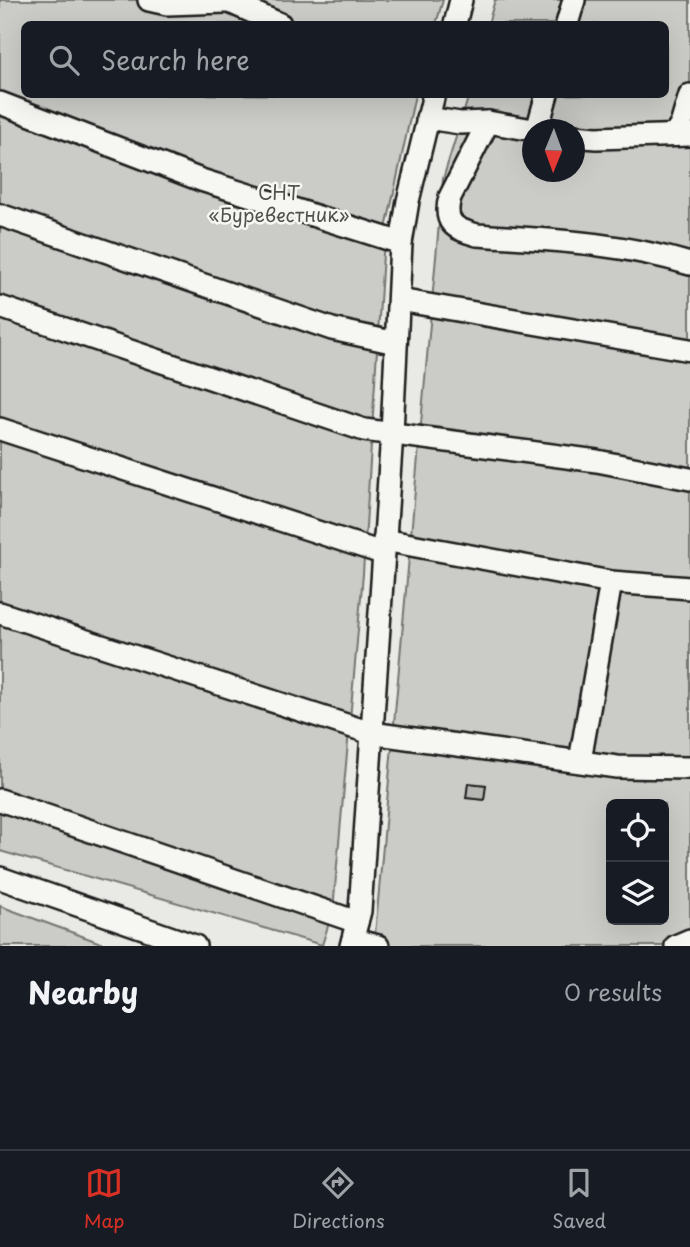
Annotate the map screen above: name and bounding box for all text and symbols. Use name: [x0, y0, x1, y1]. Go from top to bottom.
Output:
search box: [21, 21, 669, 98]
text: Search here: [101, 40, 250, 79]
icon: search: [45, 41, 83, 79]
north arrow: [522, 119, 585, 182]
park label: СНТ «Буревестник»: [209, 178, 349, 228]
map controls: [606, 799, 669, 925]
button: locate: [606, 799, 669, 862]
button: layers: [606, 862, 669, 925]
text: Nearby: [28, 969, 138, 1014]
text: 0 results: [564, 974, 662, 1009]
tab: Map: [84, 1164, 124, 1234]
tab: Directions: [292, 1164, 385, 1234]
tab: Saved: [552, 1164, 606, 1234]

